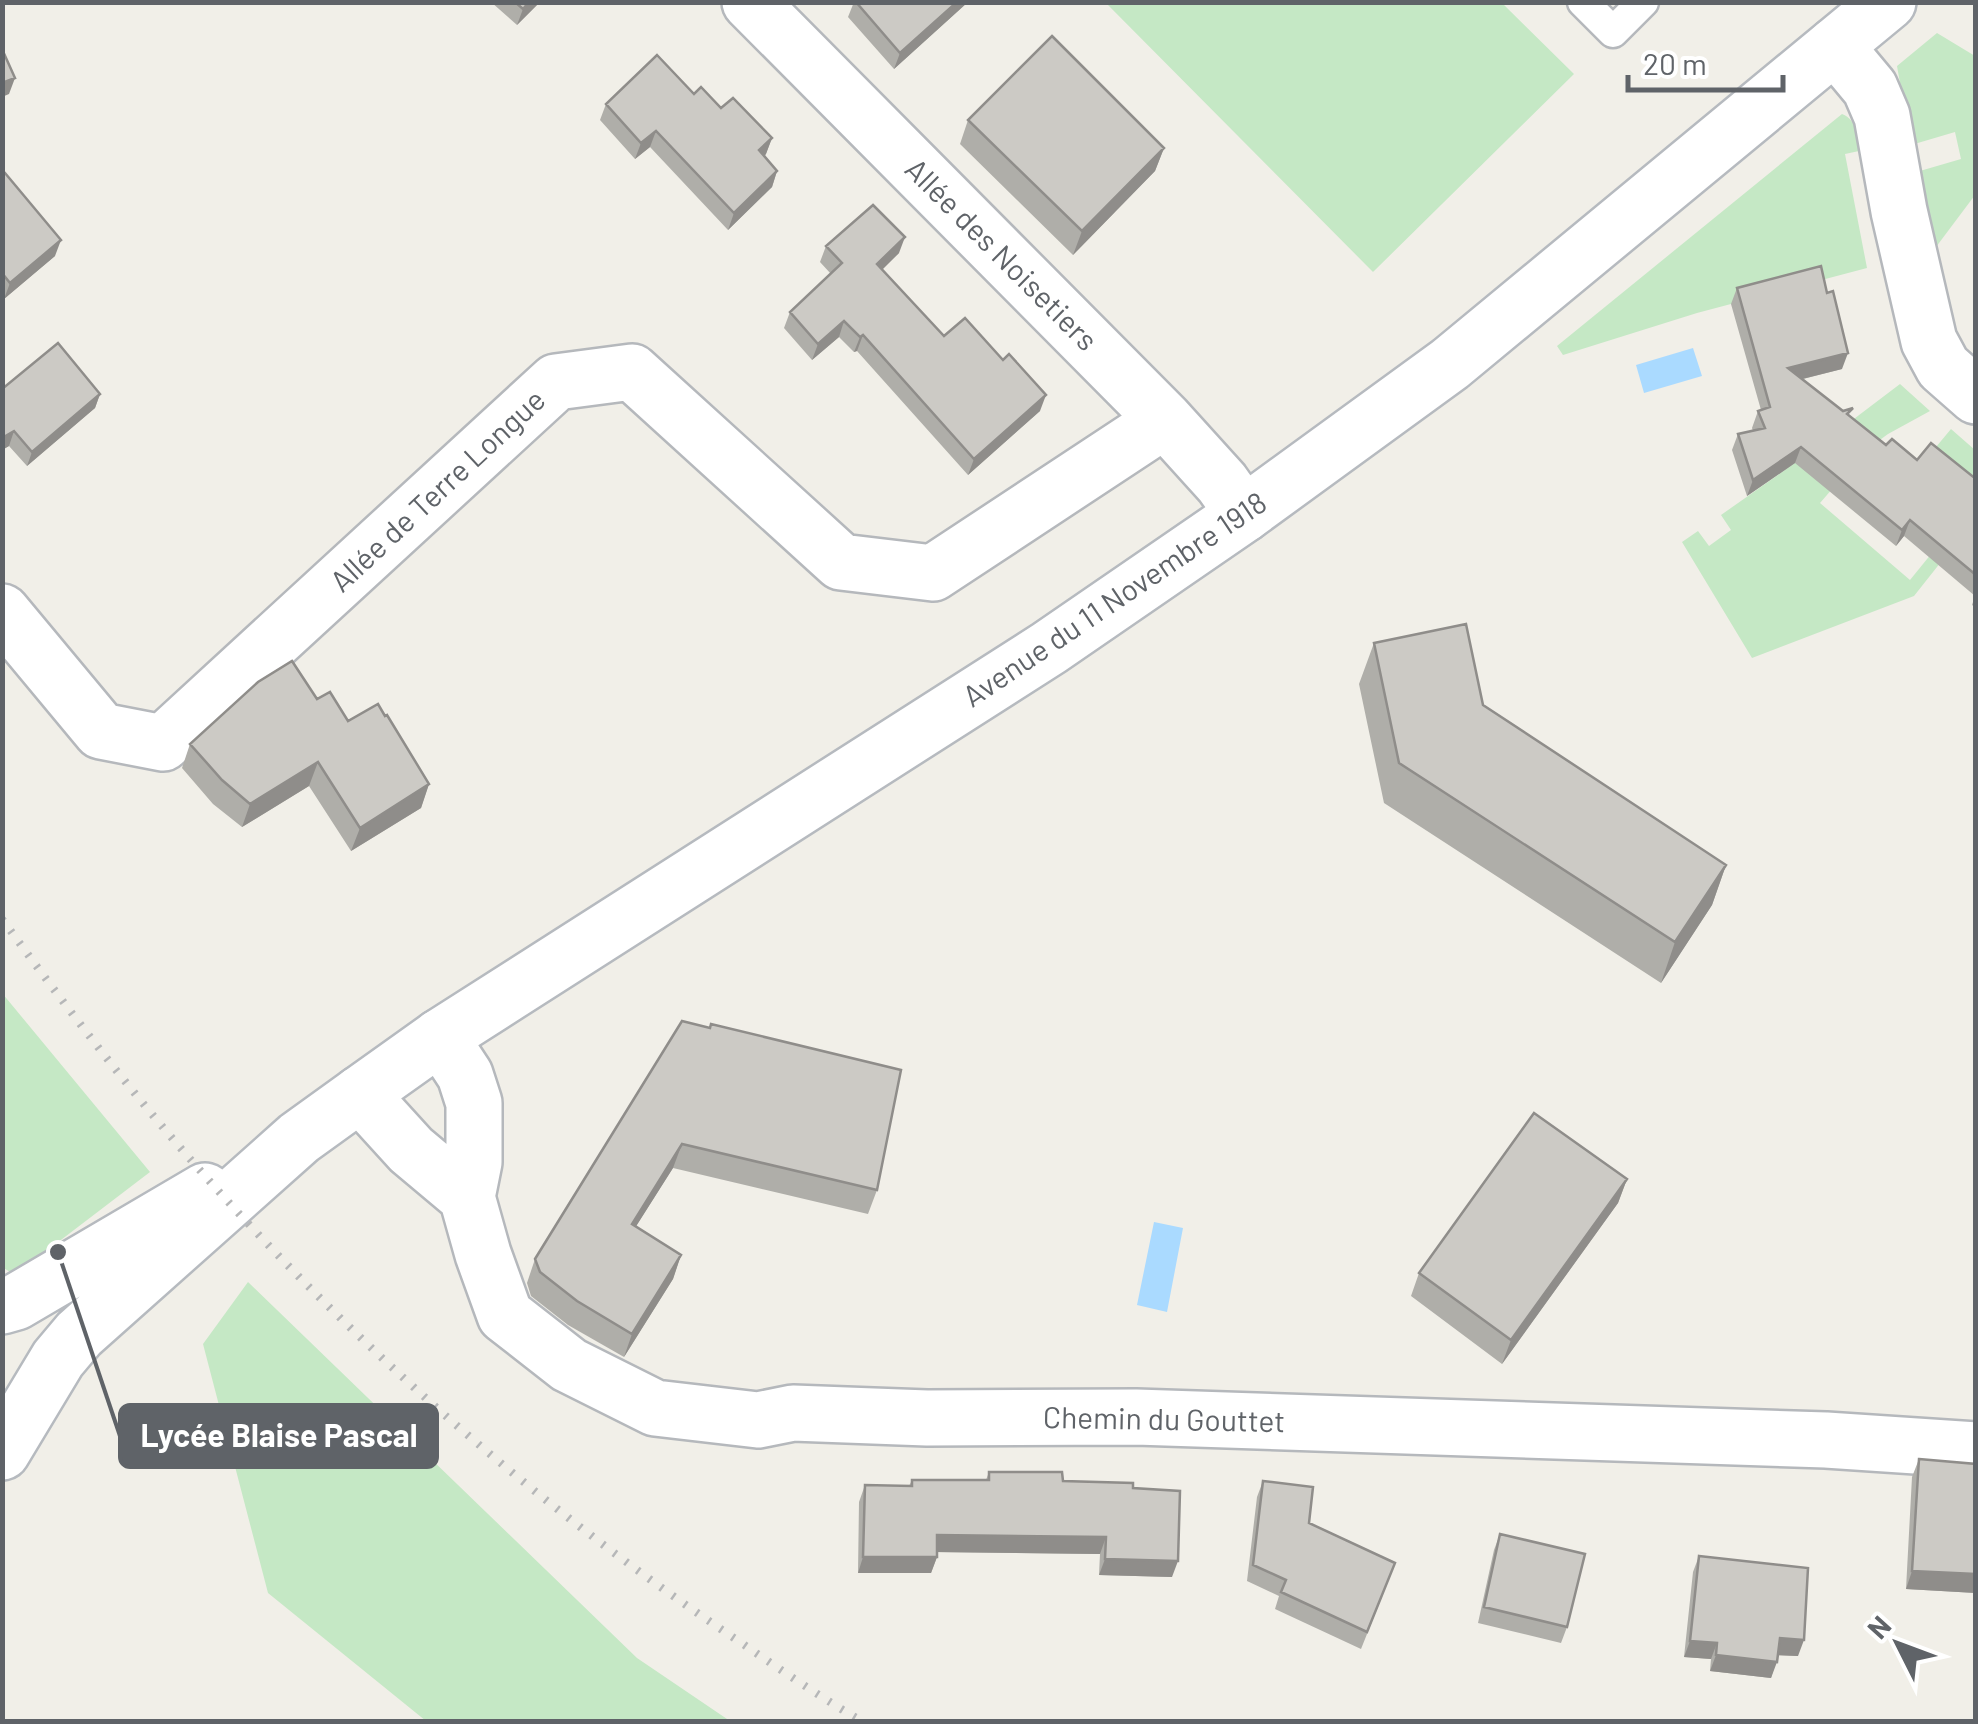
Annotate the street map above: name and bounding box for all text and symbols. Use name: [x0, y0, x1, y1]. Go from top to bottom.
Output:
scale bar: [1628, 30, 1783, 92]
text: 20 m: [1643, 45, 1707, 81]
street label: Allée des Noisetiers: [899, 150, 1106, 357]
street label: Allée de Terre Longue: [322, 381, 552, 598]
street label: Avenue du 11 Novembre 1918: [955, 483, 1272, 713]
street label: Chemin du Gouttet: [1043, 1398, 1285, 1438]
callout: Lycée Blaise Pascal: [120, 1405, 437, 1467]
text: Lycée Blaise Pascal: [140, 1415, 418, 1453]
north arrow: [1848, 1594, 1948, 1694]
text: N: [1860, 1608, 1898, 1645]

